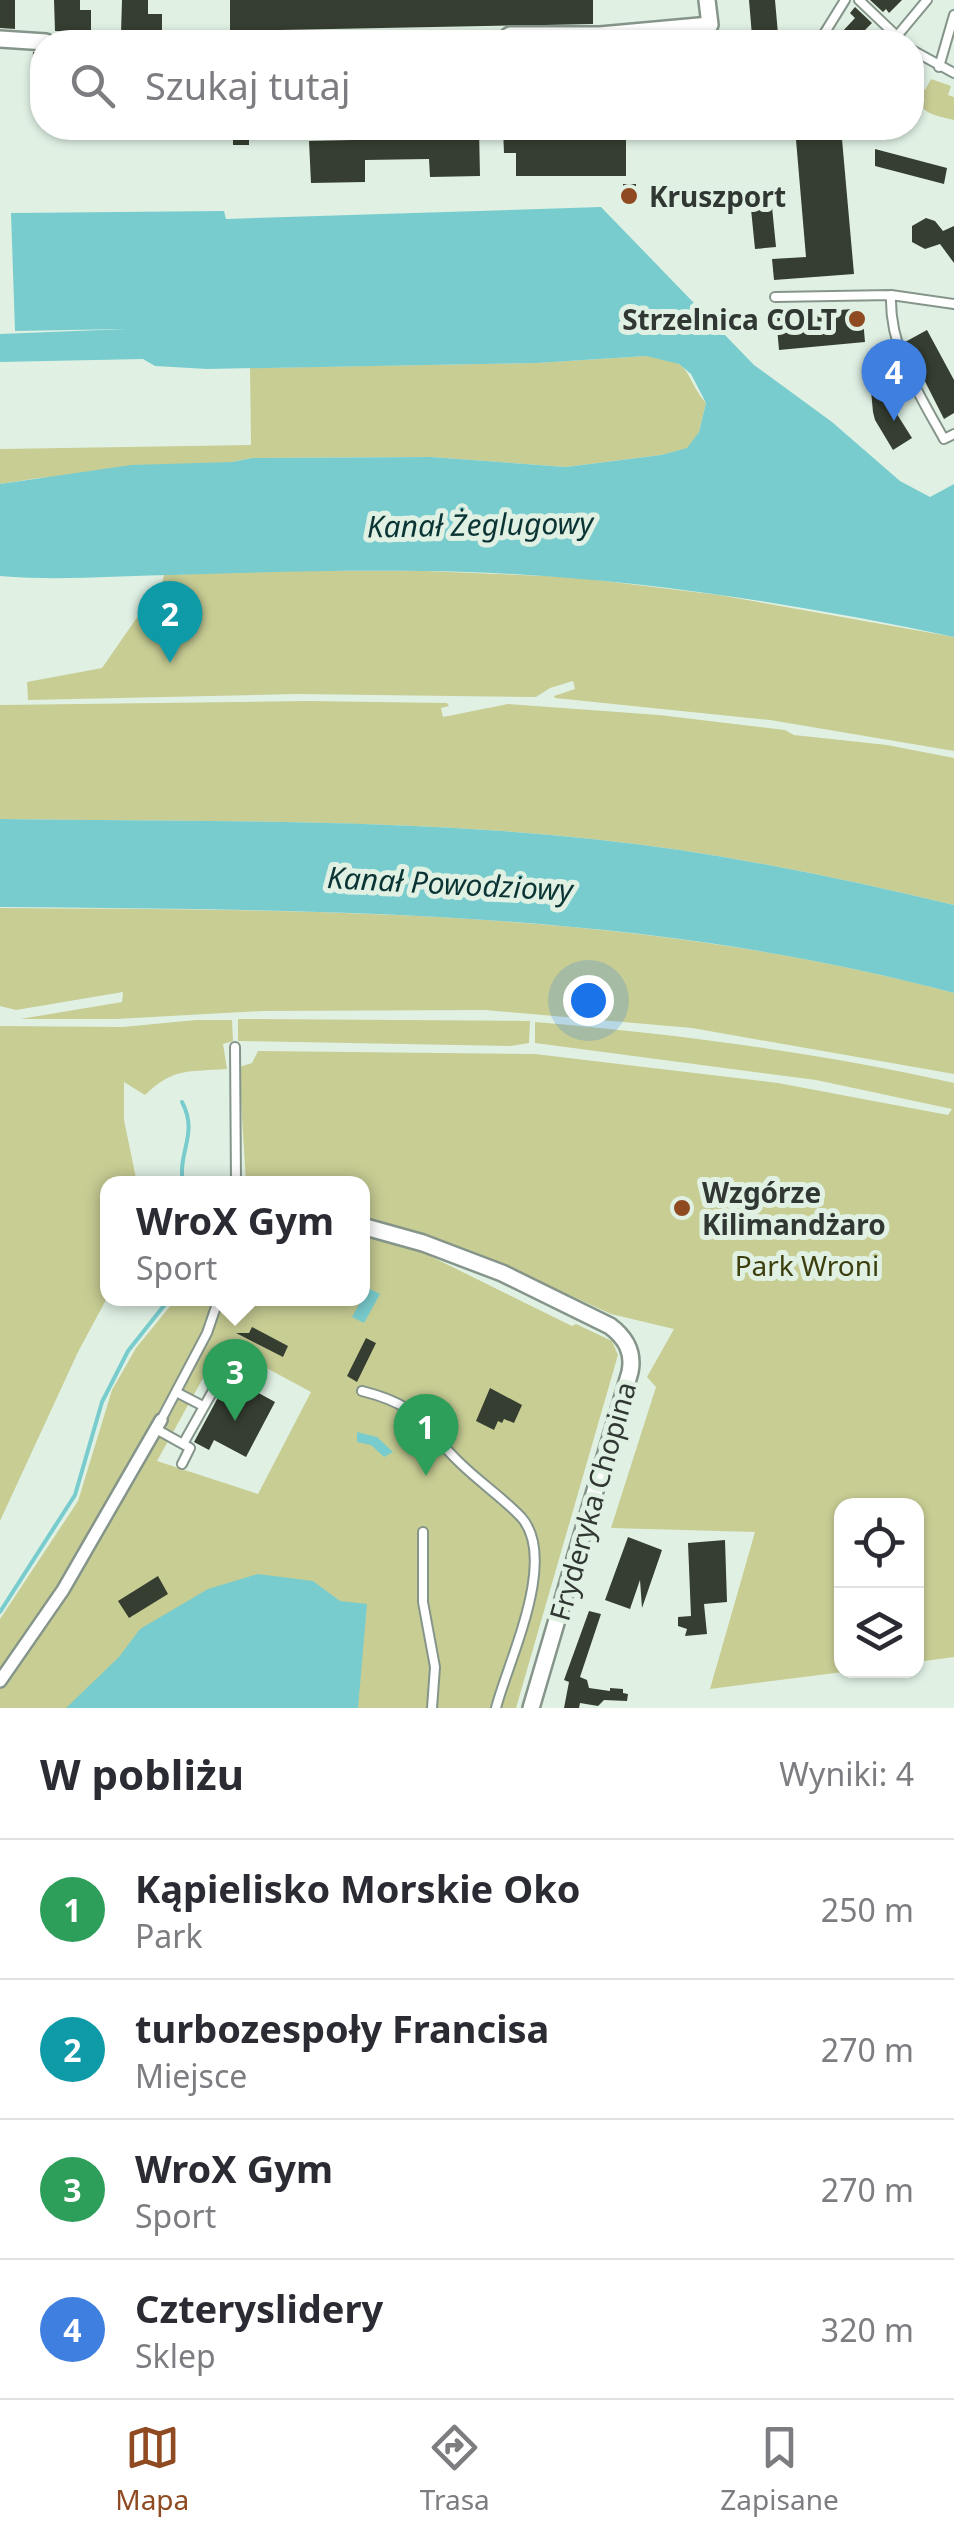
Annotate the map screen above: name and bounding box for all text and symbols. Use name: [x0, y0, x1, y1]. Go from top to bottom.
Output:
search box: [30, 30, 924, 140]
icon: search: [65, 58, 120, 113]
text: Szukaj tutaj: [145, 59, 351, 111]
place label: Kruszport: [649, 177, 786, 215]
marker: Kruszport: [618, 185, 640, 207]
place label: Strzelnica COLT: [622, 300, 837, 338]
marker: Strzelnica COLT: [846, 308, 868, 330]
pin: 4: [862, 338, 926, 421]
water label: Kanał Żeglugowy: [366, 501, 596, 546]
pin: 2: [138, 580, 202, 663]
water label: Kanał Powodziowy: [326, 856, 576, 910]
your location: [563, 975, 614, 1026]
place label: Wzgórze Kilimandżaro: [702, 1173, 886, 1243]
popup: [100, 1176, 370, 1306]
text: WroX Gym: [136, 1194, 334, 1246]
marker: Wzgórze Kilimandżaro: [671, 1197, 693, 1219]
text: Sport: [136, 1246, 217, 1289]
park label: Park Wroni: [735, 1246, 879, 1284]
pin: 3: [202, 1338, 268, 1421]
street label: Fryderyka Chopina: [540, 1377, 644, 1625]
pin: 1: [394, 1394, 458, 1476]
map controls: [834, 1498, 924, 1678]
button: locate: [834, 1498, 924, 1588]
button: layers: [834, 1588, 924, 1678]
text: W pobliżu: [40, 1745, 244, 1802]
text: Wyniki: 4: [779, 1752, 914, 1795]
text: Kąpielisko Morskie Oko: [135, 1862, 581, 1914]
text: 1: [63, 1888, 82, 1931]
text: 250 m: [821, 1888, 914, 1931]
text: Park: [135, 1914, 203, 1957]
text: turbozespoły Francisa: [135, 2002, 549, 2054]
text: 2: [63, 2028, 82, 2071]
text: 270 m: [821, 2028, 914, 2071]
text: Miejsce: [135, 2054, 247, 2097]
text: WroX Gym: [135, 2142, 333, 2194]
text: 3: [63, 2168, 82, 2211]
text: 270 m: [821, 2168, 914, 2211]
text: Sport: [135, 2194, 216, 2237]
text: Czteryslidery: [135, 2282, 383, 2334]
text: 4: [63, 2308, 82, 2351]
text: 320 m: [821, 2308, 914, 2351]
text: Sklep: [135, 2334, 216, 2377]
tab: Mapa: [115, 2420, 189, 2518]
tab: Trasa: [420, 2420, 490, 2518]
tab: Zapisane: [720, 2420, 839, 2518]

